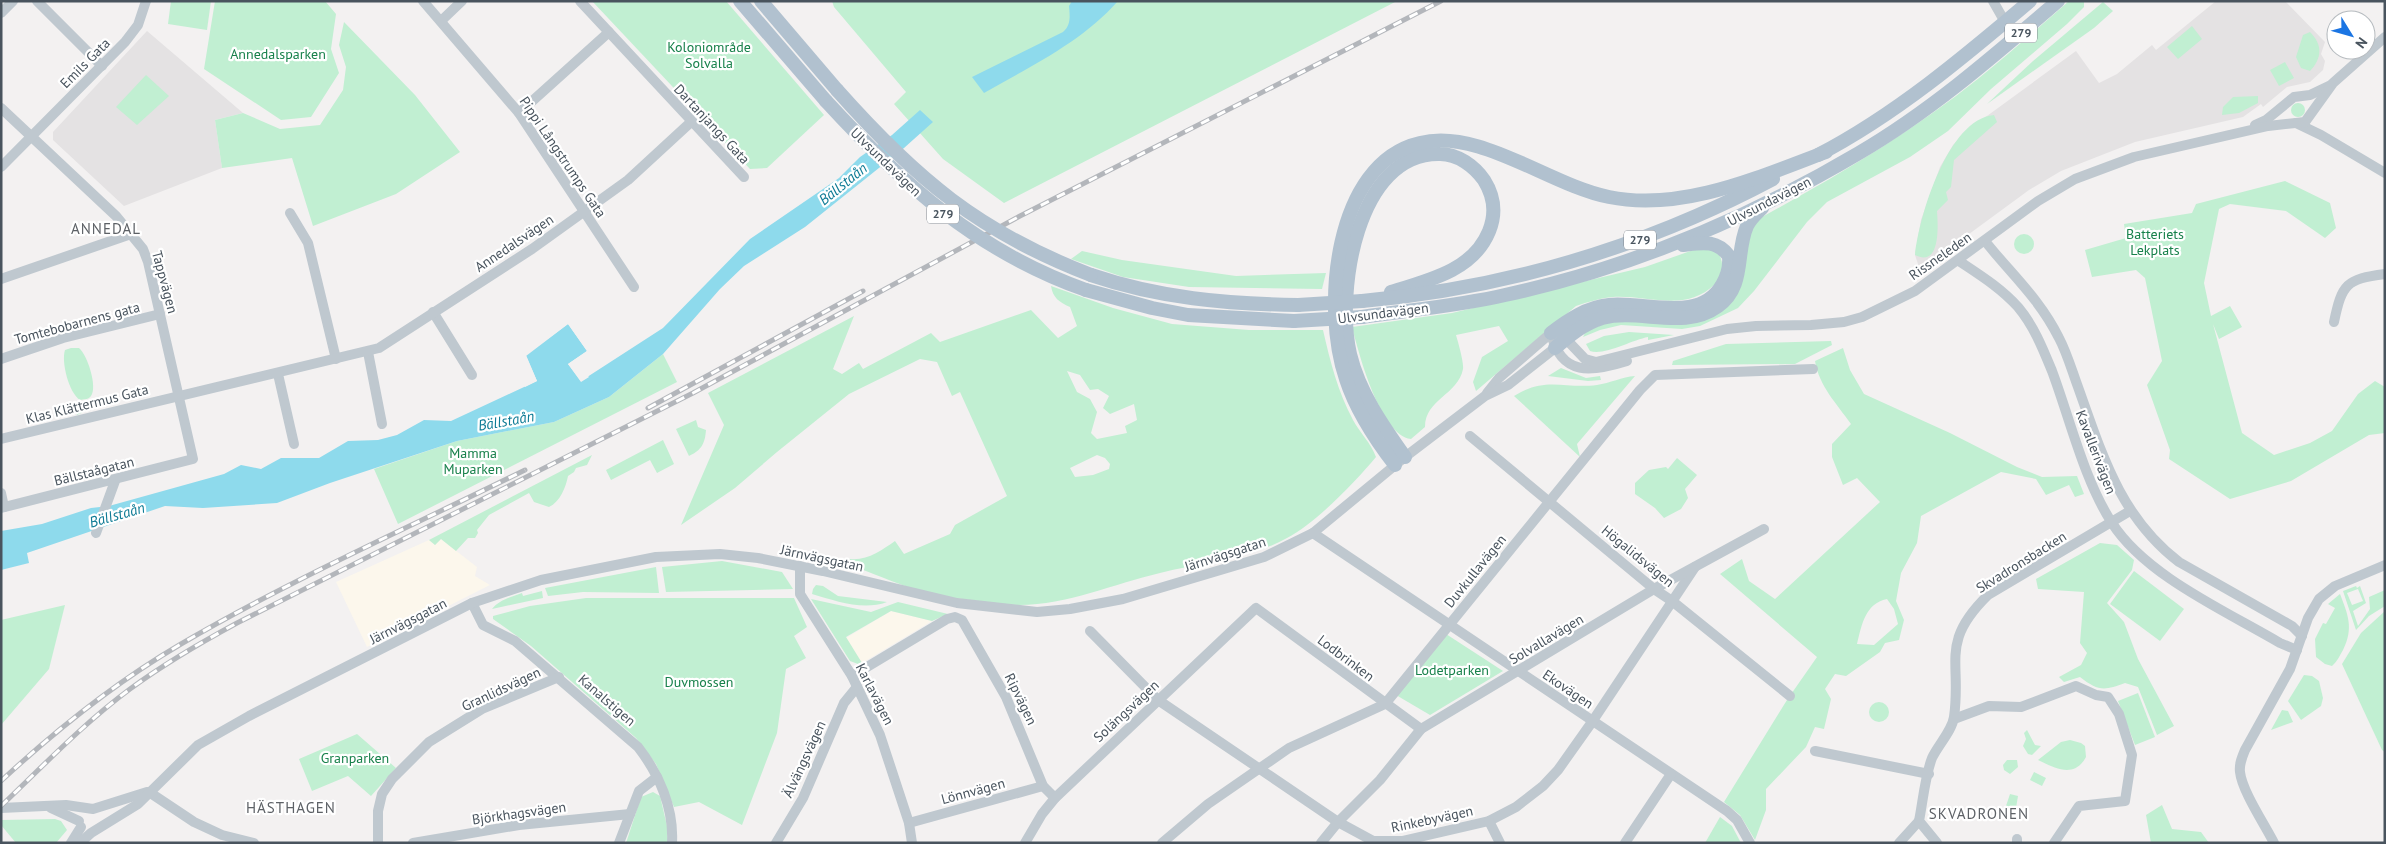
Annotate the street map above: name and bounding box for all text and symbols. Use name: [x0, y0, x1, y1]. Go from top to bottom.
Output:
north arrow: [2326, 10, 2376, 60]
road number: 279: [2005, 23, 2037, 42]
street label: Emils Gata: [56, 34, 114, 92]
text: N: [2351, 34, 2371, 52]
park label: Koloniområde Solvalla: [667, 38, 751, 72]
park label: Annedalsparken: [230, 45, 326, 63]
street label: Dartanjangs Gata: [670, 80, 754, 168]
street label: Pippi Långstrumps Gata: [516, 93, 610, 221]
street label: Ulvsundavägen: [847, 124, 925, 200]
water label: Bällstaån: [815, 158, 871, 209]
street label: Ulvsundavägen: [1724, 172, 1814, 230]
road number: 279: [927, 204, 959, 223]
street label: Annedalsvägen: [471, 210, 557, 276]
district label: ANNEDAL: [71, 219, 141, 238]
park label: Batteriets Lekplats: [2126, 225, 2184, 259]
street label: Rissneleden: [1905, 228, 1975, 284]
road number: 279: [1624, 230, 1656, 250]
street label: Tappvägen: [148, 249, 182, 315]
street label: Tomtebobarnens gata: [12, 298, 142, 348]
street label: Ulvsundavägen: [1336, 298, 1430, 328]
street label: Klas Klättermus Gata: [24, 380, 150, 428]
water label: Bällstaån: [476, 406, 536, 435]
street label: Kavallerivägen: [2072, 407, 2120, 497]
park label: Mamma Muparken: [443, 444, 503, 478]
street label: Bällstaågatan: [52, 452, 136, 490]
water label: Bällstaån: [87, 498, 147, 531]
street label: Högalidsvägen: [1598, 521, 1678, 591]
street label: Skvadronsbacken: [1972, 527, 2070, 597]
street label: Duvkullavägen: [1440, 531, 1510, 611]
street label: Järnvägsgatan: [1181, 532, 1268, 576]
street label: Järnvägsgatan: [778, 540, 865, 576]
street label: Järnvägsgatan: [365, 594, 450, 649]
street label: Solvallavägen: [1505, 610, 1587, 668]
street label: Lodbrinken: [1314, 631, 1378, 685]
street label: Karlavägen: [852, 660, 898, 728]
park label: Lodetparken: [1415, 661, 1489, 679]
street label: Granlidsvägen: [459, 663, 543, 715]
street label: Ekovägen: [1539, 666, 1597, 712]
street label: Kanalstigen: [575, 670, 639, 730]
street label: Ripvägen: [1001, 670, 1041, 728]
park label: Duvmossen: [665, 673, 733, 691]
street label: Solängsvägen: [1089, 676, 1163, 746]
street label: Älvängsvägen: [778, 718, 830, 800]
park label: Granparken: [321, 749, 389, 767]
street label: Lönnvägen: [939, 774, 1007, 808]
street label: Björkhagsvägen: [471, 797, 567, 829]
district label: HÄSTHAGEN: [246, 798, 336, 817]
street label: Rinkebyvägen: [1389, 802, 1475, 836]
district label: SKVADRONEN: [1929, 804, 2029, 823]

